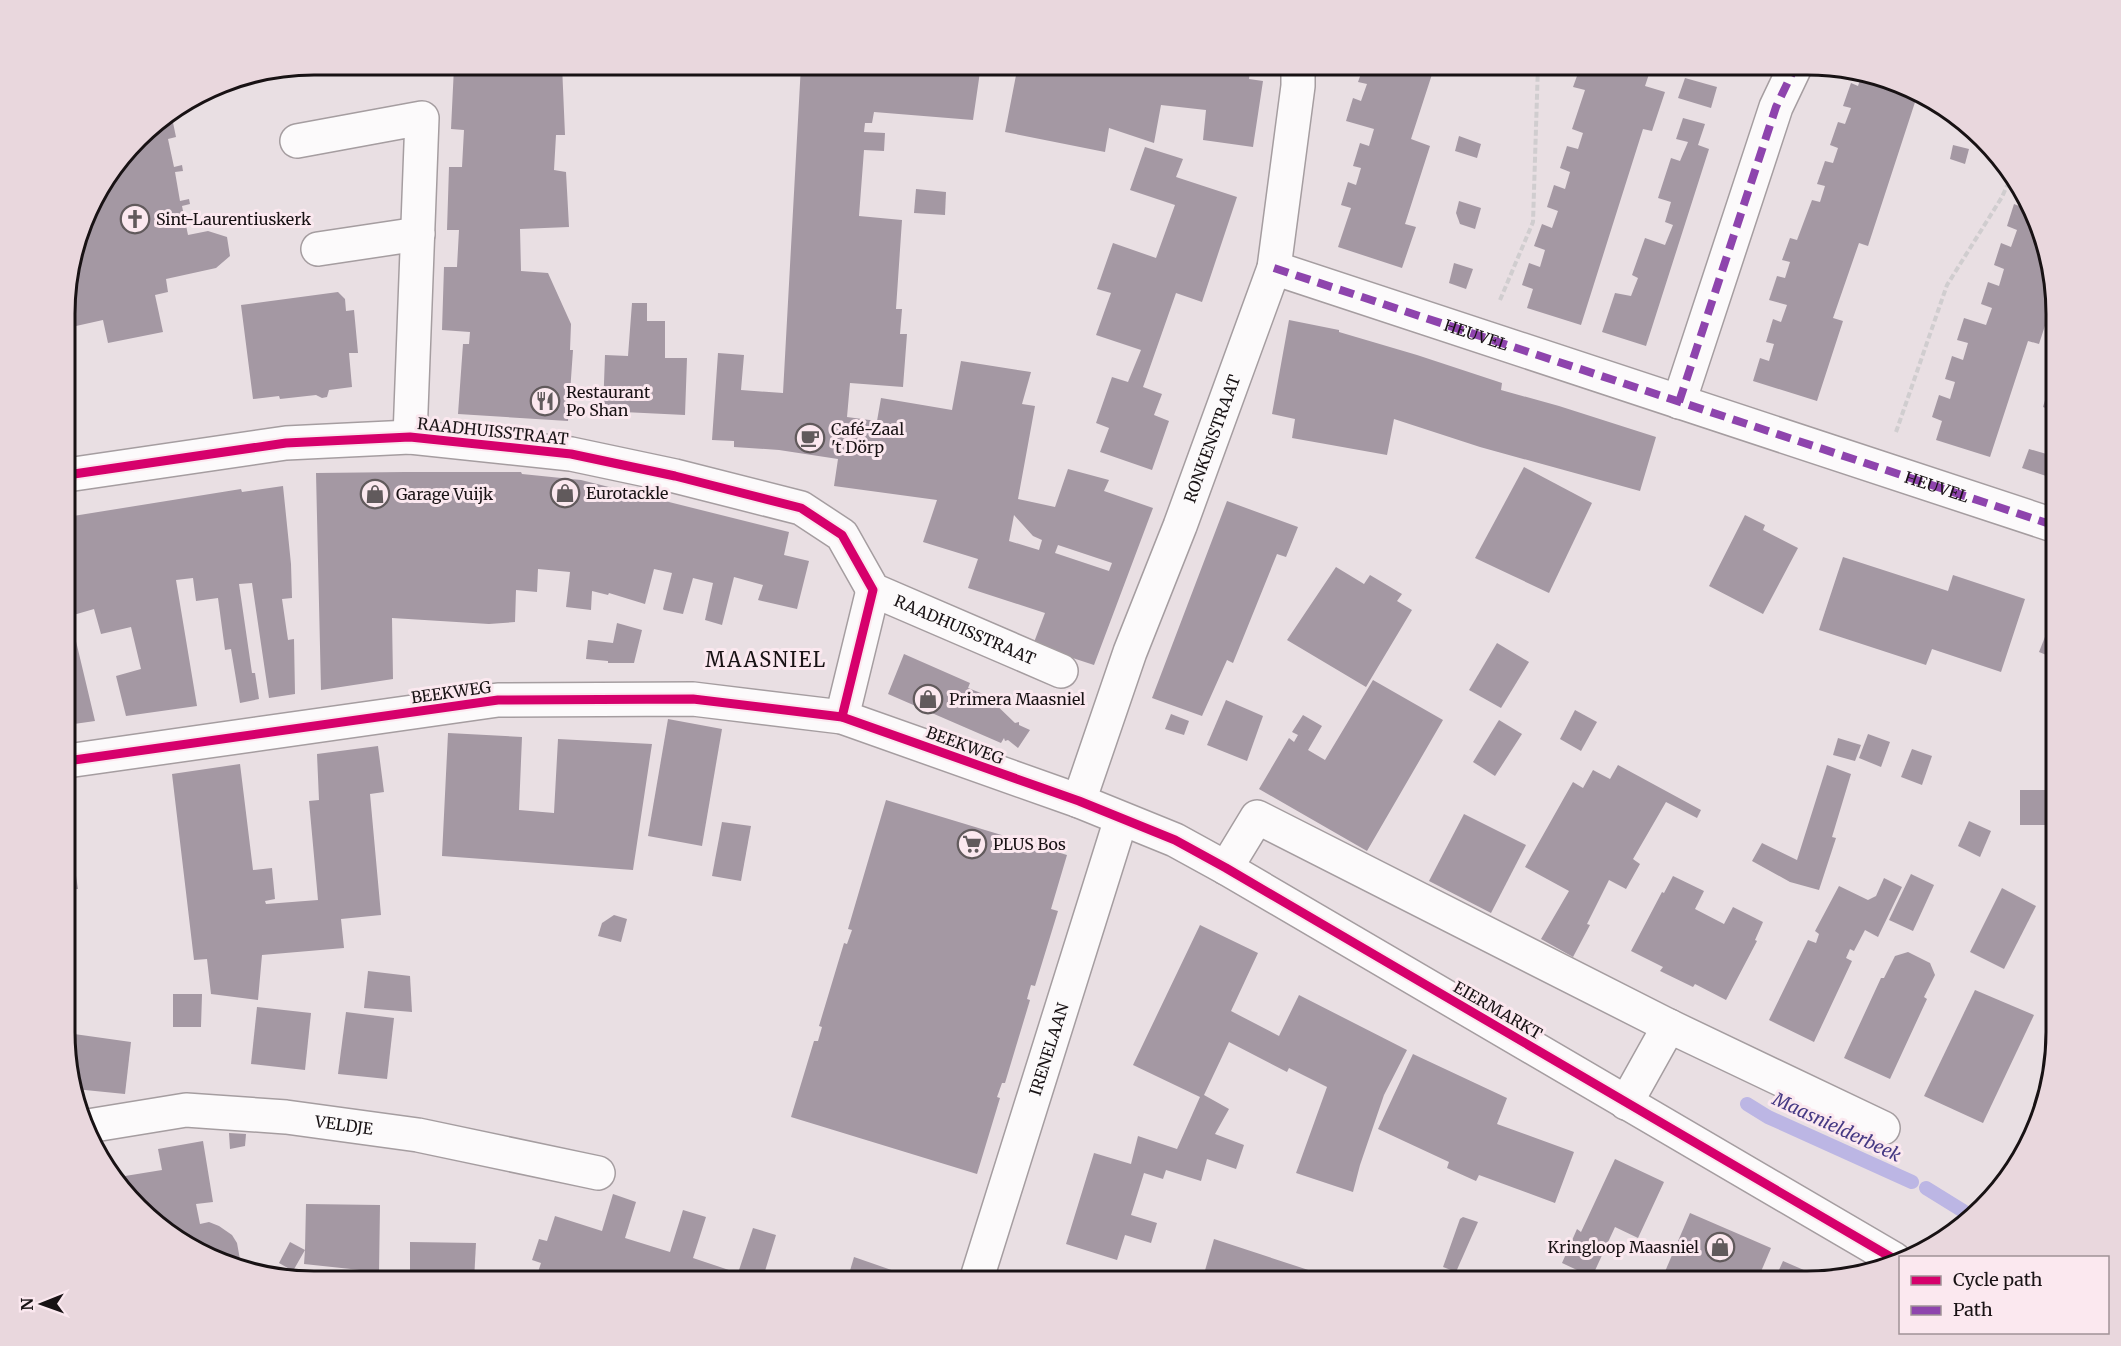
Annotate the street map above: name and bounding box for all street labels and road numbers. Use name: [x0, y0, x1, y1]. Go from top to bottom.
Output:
street label: HEUVEL: [1442, 315, 1511, 355]
street label: RONKENSTRAAT: [1179, 372, 1244, 505]
street label: RAADHUISSTRAAT: [416, 413, 570, 449]
street label: HEUVEL: [1902, 467, 1972, 507]
street label: RAADHUISSTRAAT: [891, 590, 1039, 669]
street label: BEEKWEG: [410, 676, 493, 708]
street label: BEEKWEG: [924, 722, 1007, 768]
street label: EIERMARKT: [1450, 977, 1546, 1043]
street label: IRENELAAN: [1025, 1000, 1073, 1098]
street label: VELDJE: [313, 1111, 375, 1139]

